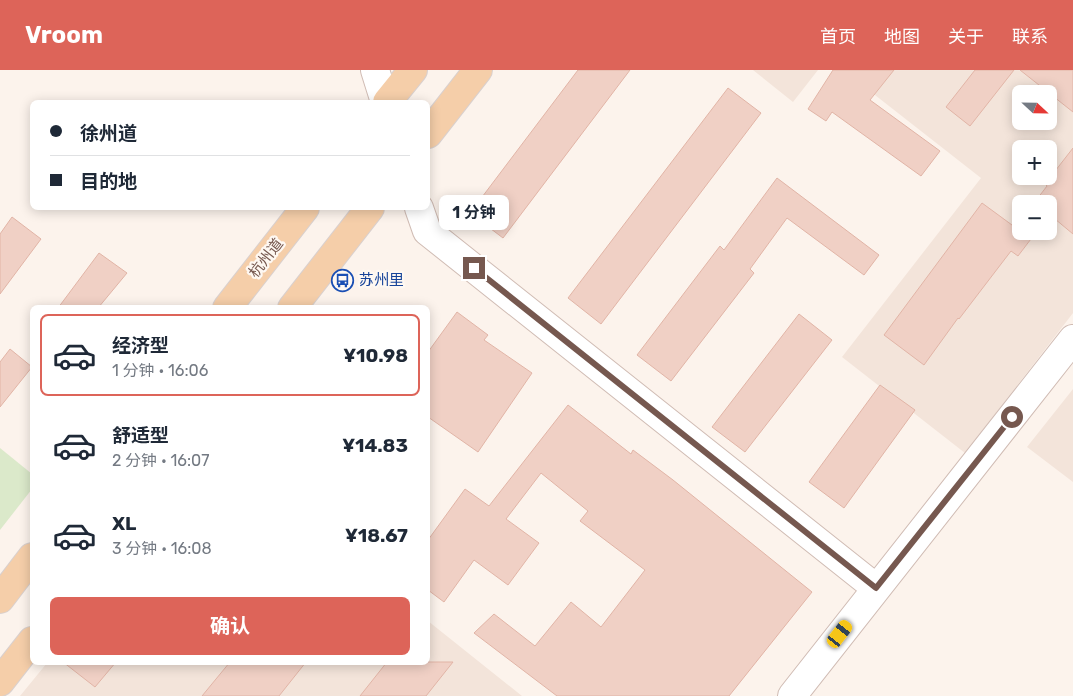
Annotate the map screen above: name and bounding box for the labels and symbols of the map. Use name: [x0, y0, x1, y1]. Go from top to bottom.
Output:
north arrow: [1012, 85, 1058, 130]
callout: 1 分钟: [439, 196, 509, 230]
street label: 杭州道: [245, 235, 287, 281]
route end: [463, 257, 485, 279]
bus stop icon: 苏州里: [331, 268, 355, 292]
place label: 苏州里: [359, 271, 404, 289]
route start: [1001, 406, 1023, 428]
car: [824, 618, 855, 650]

